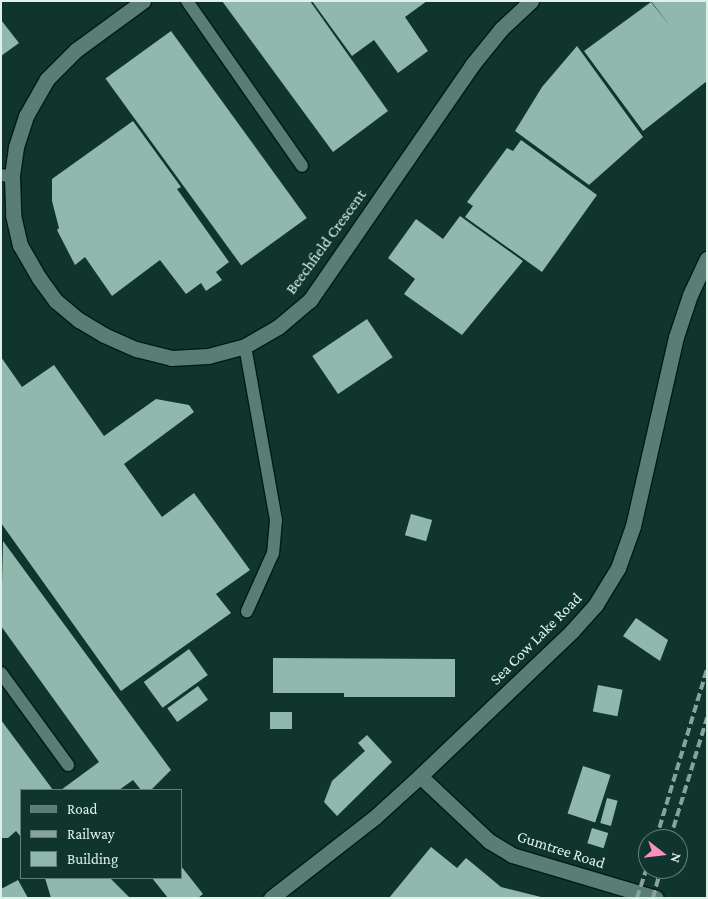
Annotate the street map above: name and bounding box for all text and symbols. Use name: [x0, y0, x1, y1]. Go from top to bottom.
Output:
street label: Beechfield Crescent: [282, 186, 370, 298]
street label: Sea Cow Lake Road: [486, 589, 586, 689]
legend: [20, 789, 182, 879]
text: Road: [67, 801, 97, 817]
text: Railway: [67, 826, 115, 842]
street label: Gumtree Road: [514, 827, 608, 873]
north arrow: [638, 829, 688, 879]
text: Building: [67, 851, 118, 867]
text: N: [667, 851, 685, 865]

